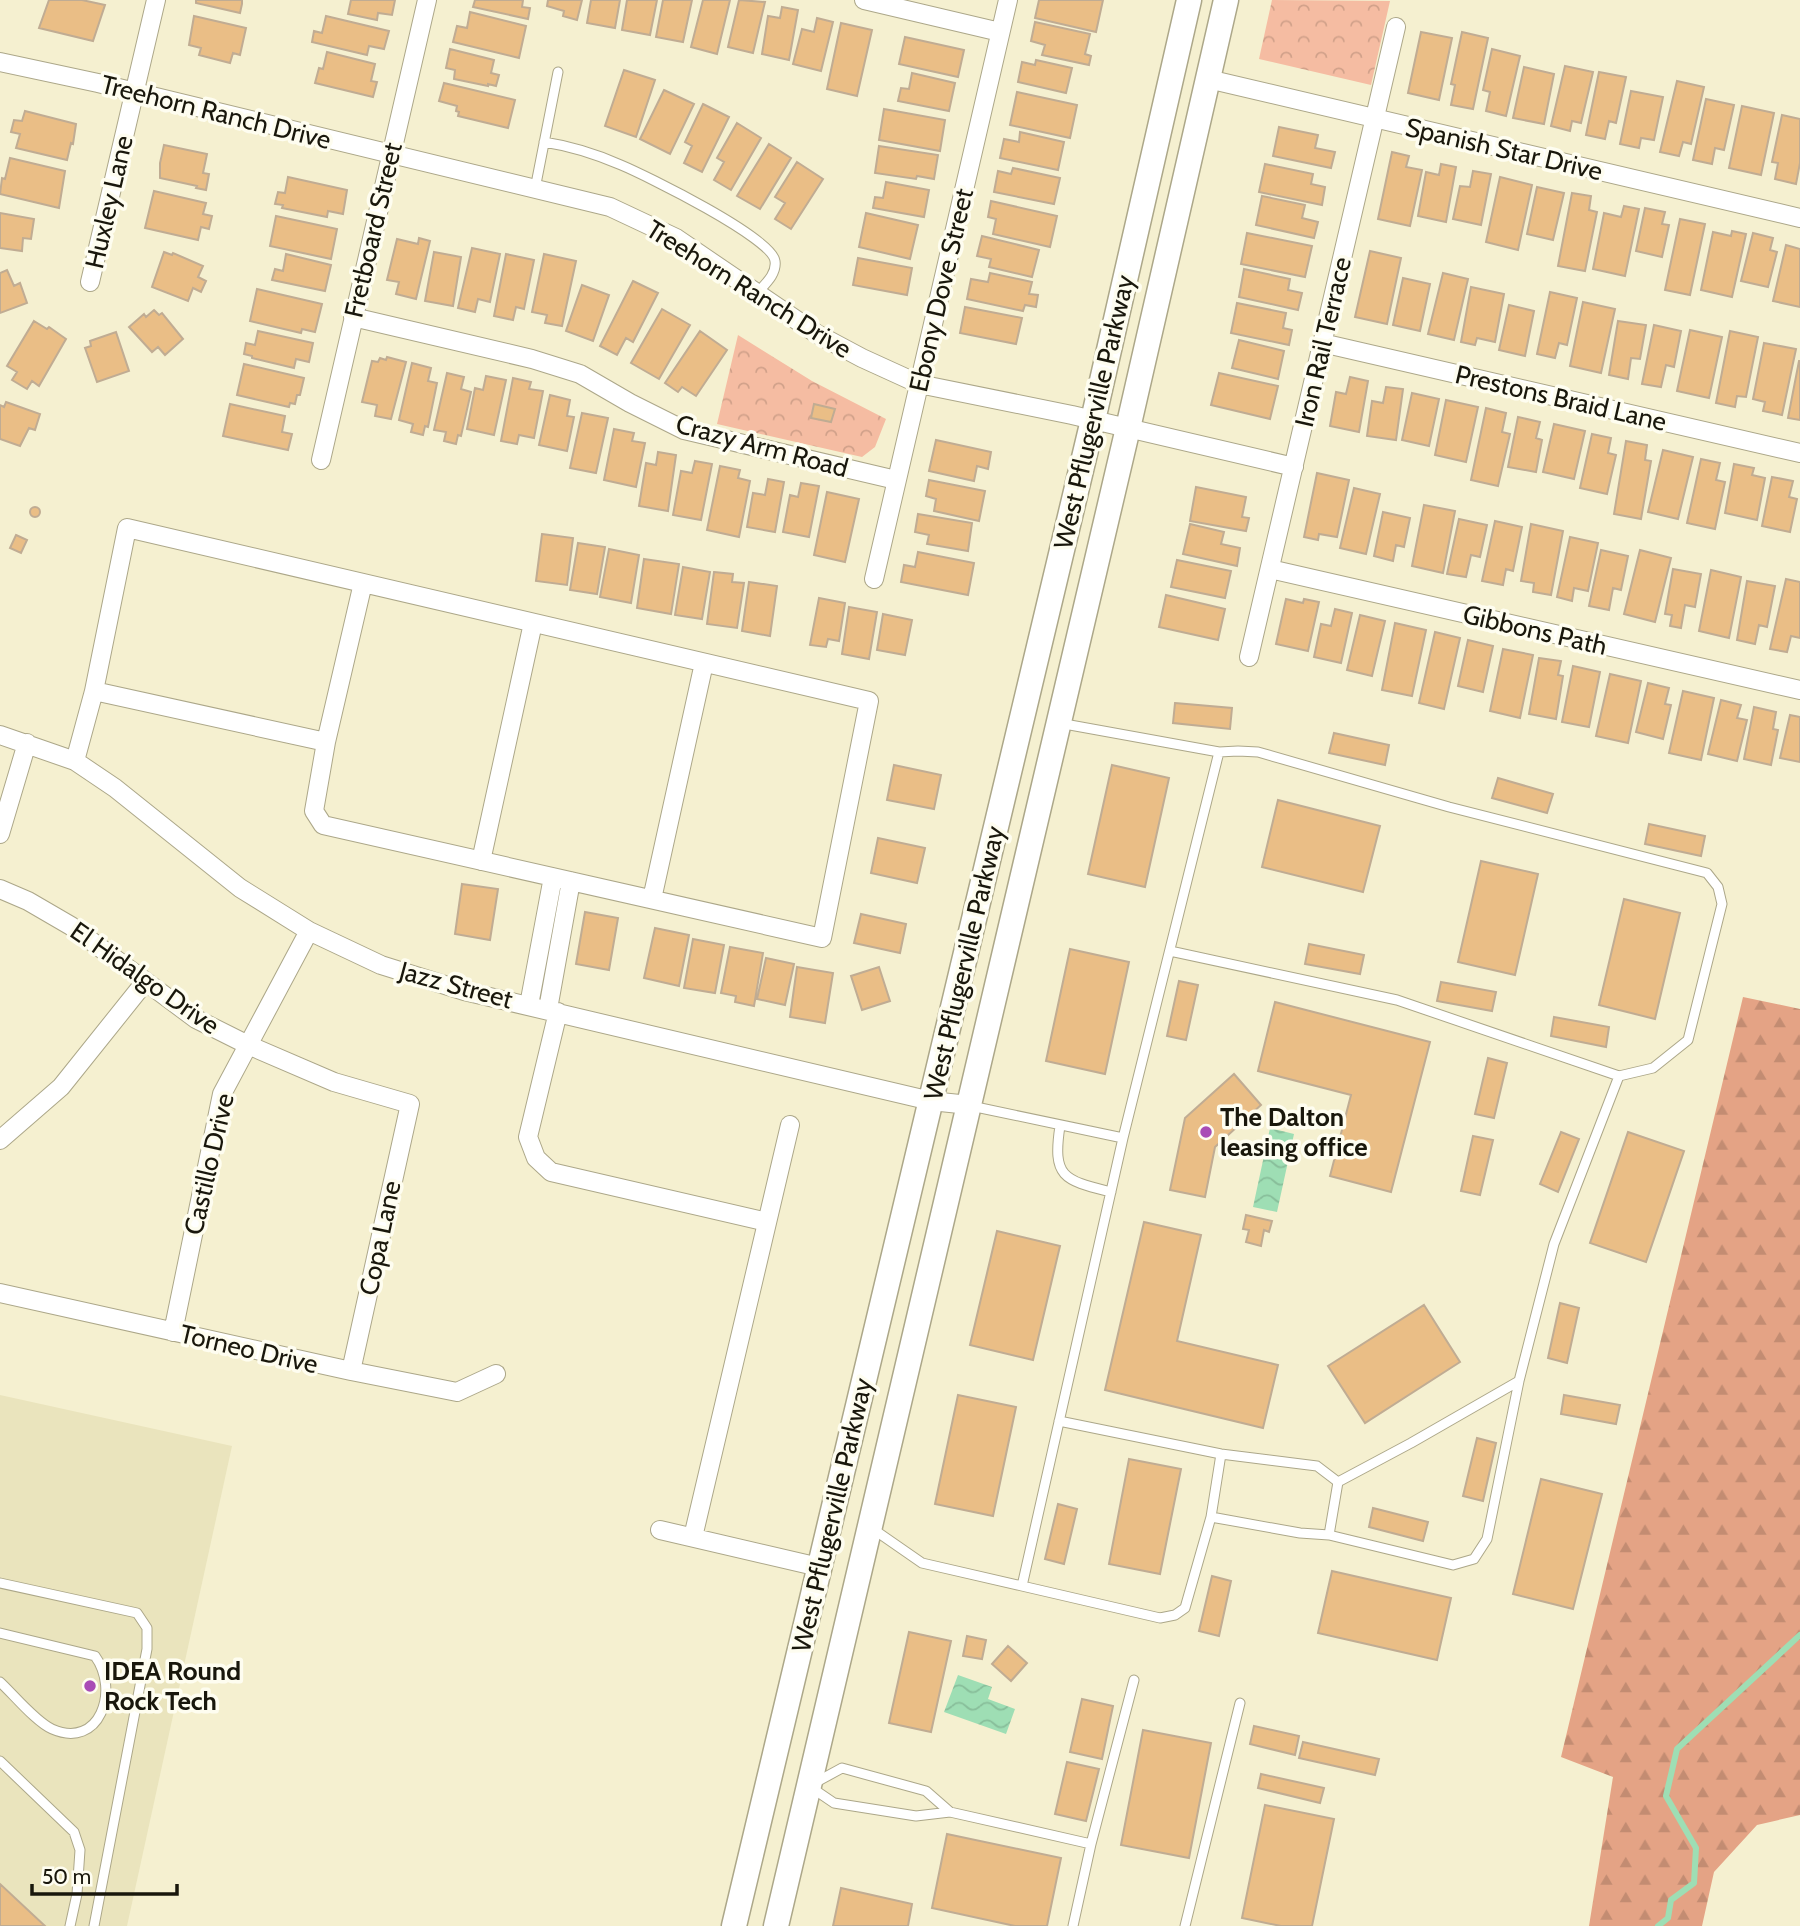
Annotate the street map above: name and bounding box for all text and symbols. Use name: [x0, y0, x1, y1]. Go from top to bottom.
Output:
street label: Treehorn Ranch Drive: [98, 68, 334, 156]
street label: Spanish Star Drive: [1402, 111, 1606, 187]
street label: Huxley Lane: [78, 132, 140, 272]
street label: Fretboard Street: [337, 139, 409, 321]
street label: Ebony Dove Street: [902, 185, 980, 395]
street label: Treehorn Ranch Drive: [641, 213, 857, 365]
street label: Iron Rail Terrace: [1288, 254, 1358, 430]
street label: West Pflugerville Parkway: [1047, 272, 1141, 552]
street label: Prestons Braid Lane: [1452, 358, 1670, 438]
street label: Crazy Arm Road: [672, 408, 852, 484]
street label: Gibbons Path: [1460, 598, 1610, 662]
street label: West Pflugerville Parkway: [917, 823, 1011, 1103]
street label: El Hidalgo Drive: [64, 915, 226, 1041]
street label: Jazz Street: [395, 954, 516, 1016]
street label: Castillo Drive: [177, 1090, 241, 1238]
place label: The Dalton leasing office: [1220, 1101, 1368, 1163]
marker: The Dalton leasing office: [1198, 1124, 1214, 1140]
street label: Copa Lane: [352, 1178, 408, 1298]
street label: Torneo Drive: [177, 1318, 321, 1380]
street label: West Pflugerville Parkway: [785, 1375, 879, 1655]
place label: IDEA Round Rock Tech: [104, 1655, 241, 1717]
marker: IDEA Round Rock Tech: [82, 1678, 98, 1694]
scale bar: [32, 1853, 177, 1897]
text: 50 m: [42, 1864, 91, 1889]

